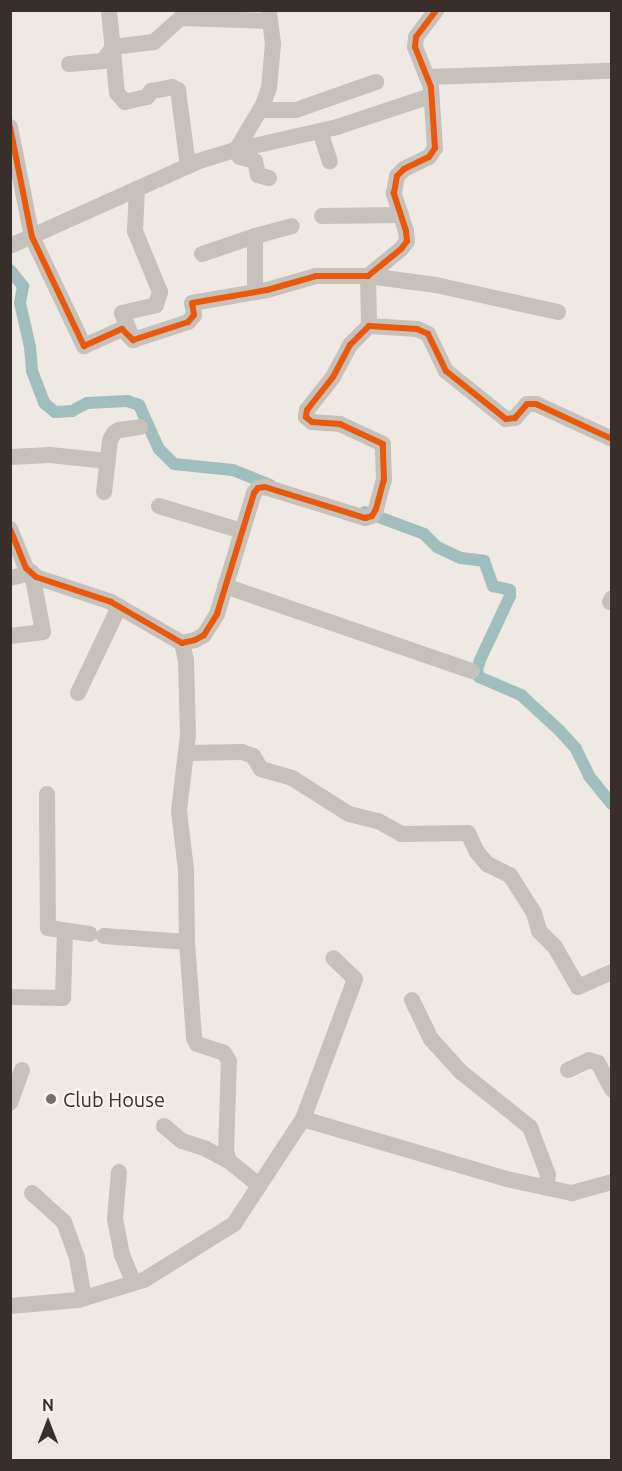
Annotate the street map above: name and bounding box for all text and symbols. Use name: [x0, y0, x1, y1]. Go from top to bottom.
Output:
place label: Club House: [63, 1087, 165, 1111]
marker: Club House: [44, 1092, 58, 1106]
north arrow: [18, 1393, 78, 1453]
text: N: [42, 1396, 54, 1414]

